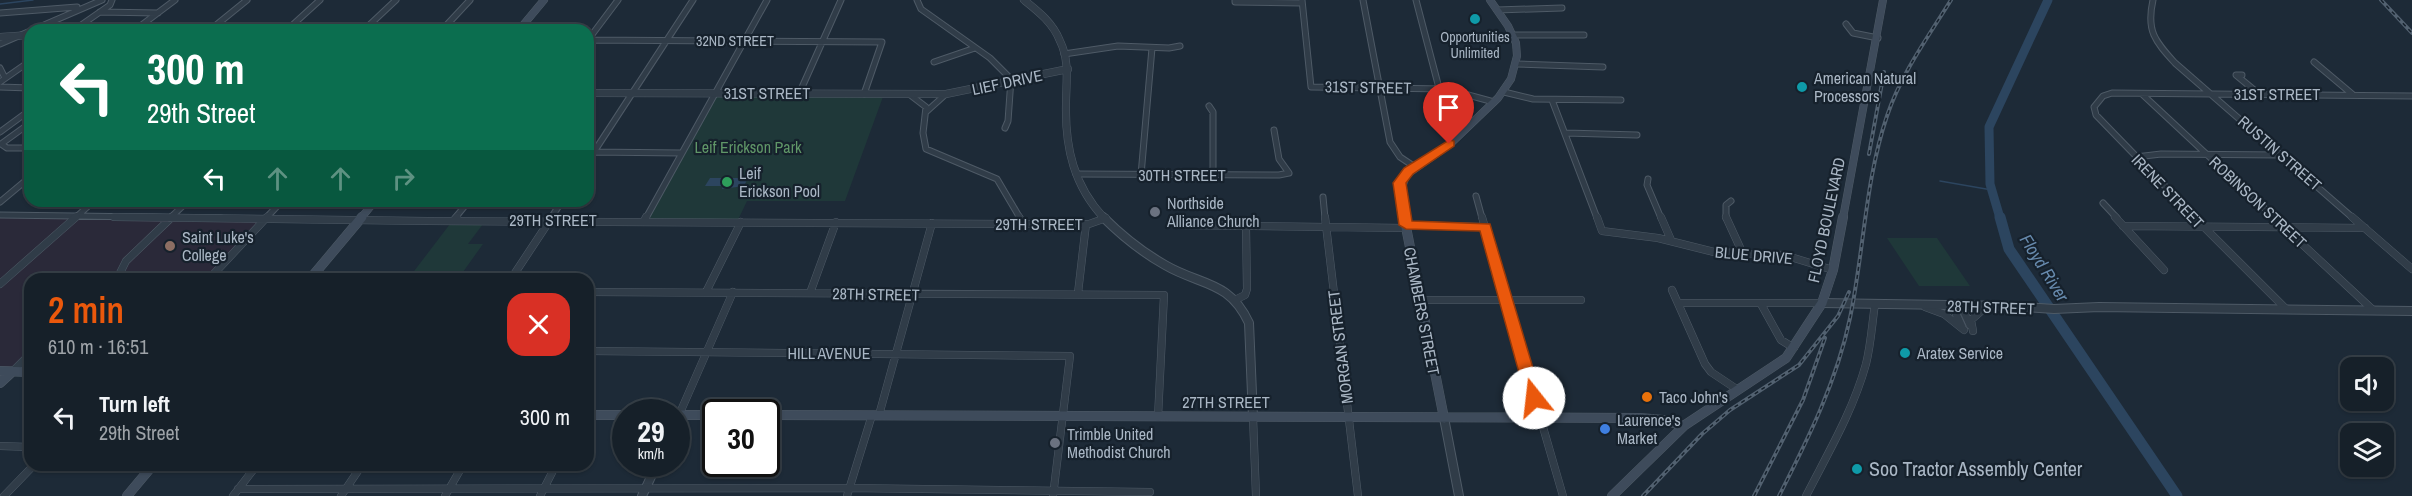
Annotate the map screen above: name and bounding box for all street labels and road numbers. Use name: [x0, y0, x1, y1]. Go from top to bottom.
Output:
street label: 32ND STREET: [696, 32, 774, 50]
street label: LIEF DRIVE: [970, 64, 1044, 100]
street label: 31ST STREET: [1325, 75, 1411, 99]
street label: 31ST STREET: [724, 82, 810, 104]
street label: 31ST STREET: [2234, 83, 2320, 105]
street label: RUSTIN STREET: [2233, 111, 2327, 195]
street label: IRENE STREET: [2127, 149, 2209, 233]
street label: ROBINSON STREET: [2205, 151, 2311, 253]
street label: FLOYD BOULEVARD: [1802, 155, 1850, 285]
street label: 30TH STREET: [1138, 164, 1226, 186]
street label: 29TH STREET: [509, 209, 597, 231]
street label: 29TH STREET: [995, 213, 1083, 235]
street label: BLUE DRIVE: [1714, 241, 1794, 269]
street label: CHAMBERS STREET: [1399, 245, 1445, 377]
street label: 28TH STREET: [832, 282, 920, 306]
street label: MORGAN STREET: [1322, 289, 1358, 405]
street label: 28TH STREET: [1947, 294, 2035, 320]
street label: HILL AVENUE: [787, 342, 871, 364]
street label: 27TH STREET: [1182, 391, 1270, 413]

